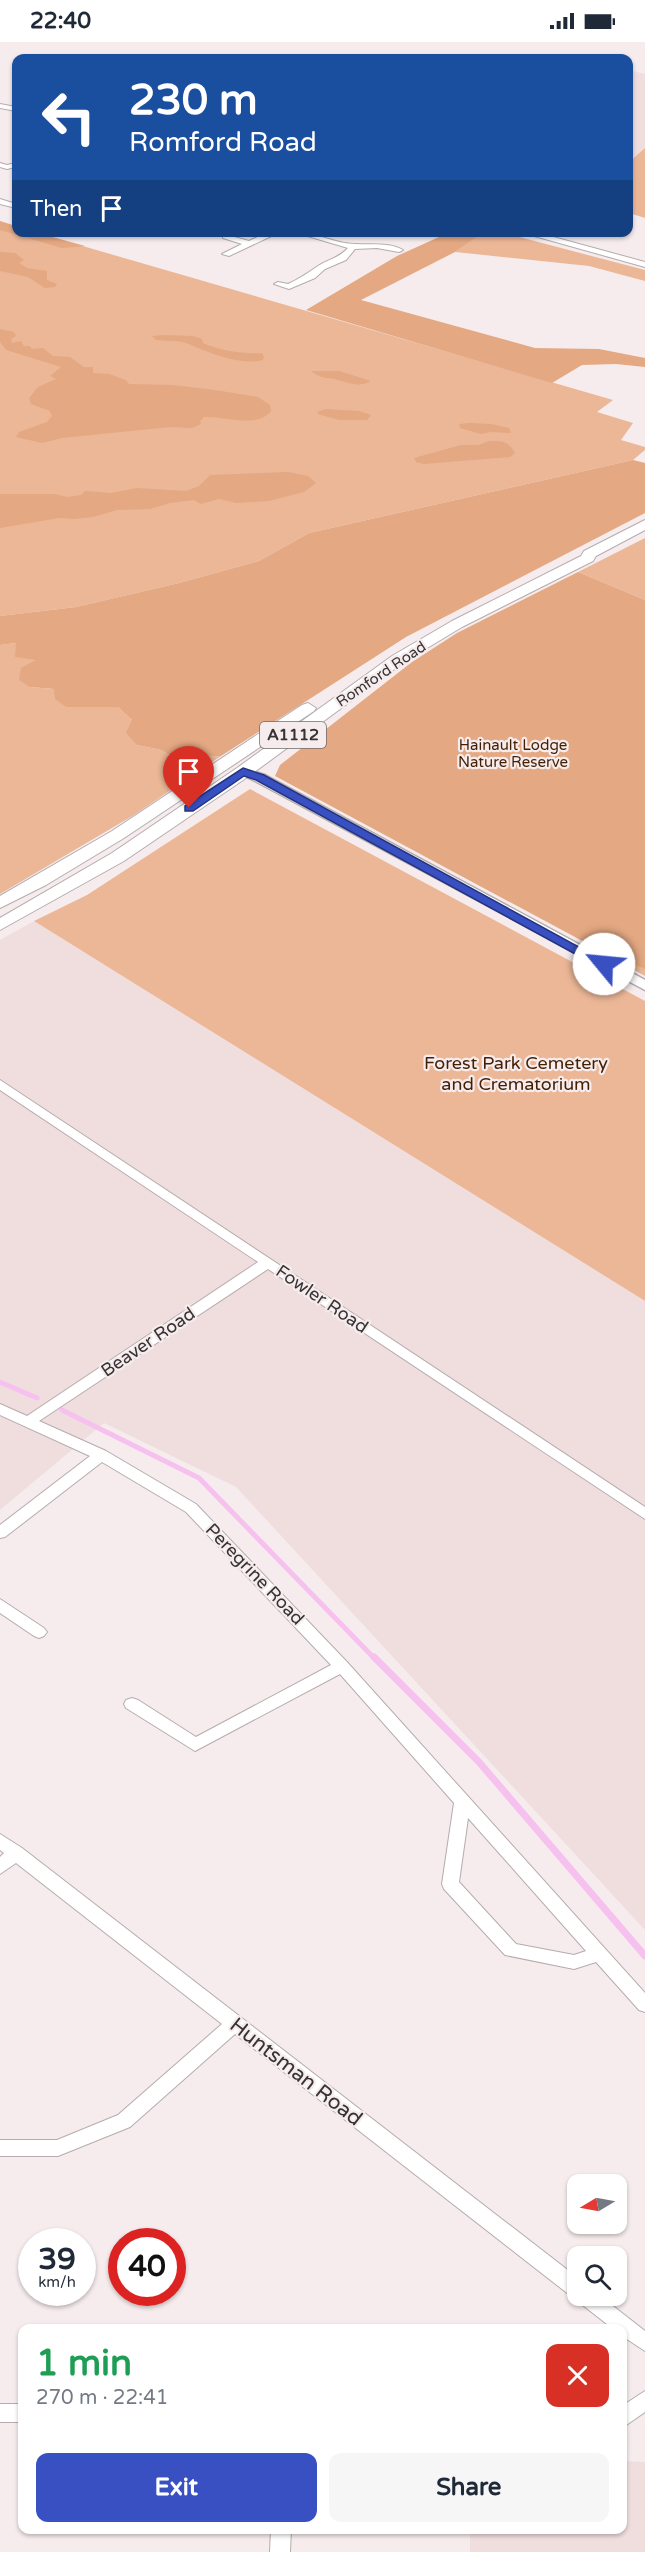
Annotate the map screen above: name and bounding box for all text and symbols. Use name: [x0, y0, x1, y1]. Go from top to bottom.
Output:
text: 22:40: [30, 8, 91, 34]
text: 230 m: [129, 75, 258, 126]
icon: left: [30, 78, 108, 156]
text: Romford Road: [129, 126, 317, 159]
icon: arrive: [95, 192, 128, 225]
text: Then: [30, 196, 83, 222]
street label: Romford Road: [333, 637, 429, 711]
road number: A1112: [260, 722, 326, 748]
park label: Hainault Lodge Nature Reserve: [458, 736, 568, 771]
pin: [163, 746, 214, 808]
icon: arrive: [172, 755, 205, 788]
position arrow: [572, 932, 636, 996]
park label: Forest Park Cemetery and Crematorium: [424, 1052, 608, 1095]
street label: Fowler Road: [272, 1260, 372, 1338]
street label: Beaver Road: [97, 1302, 199, 1382]
street label: Peregrine Road: [201, 1519, 309, 1629]
street label: Huntsman Road: [225, 2013, 367, 2131]
north arrow: [567, 2174, 627, 2234]
map controls: [567, 2174, 627, 2306]
speed limit sign: 40: [108, 2228, 186, 2306]
text: 39: [38, 2241, 76, 2278]
button: search: [567, 2246, 627, 2306]
text: km/h: [38, 2273, 76, 2291]
text: 1 min: [36, 2342, 132, 2385]
button: close: [546, 2344, 609, 2407]
text: 270 m · 22:41: [36, 2386, 168, 2410]
button: Exit: [36, 2453, 317, 2522]
button: Share: [329, 2453, 609, 2522]

